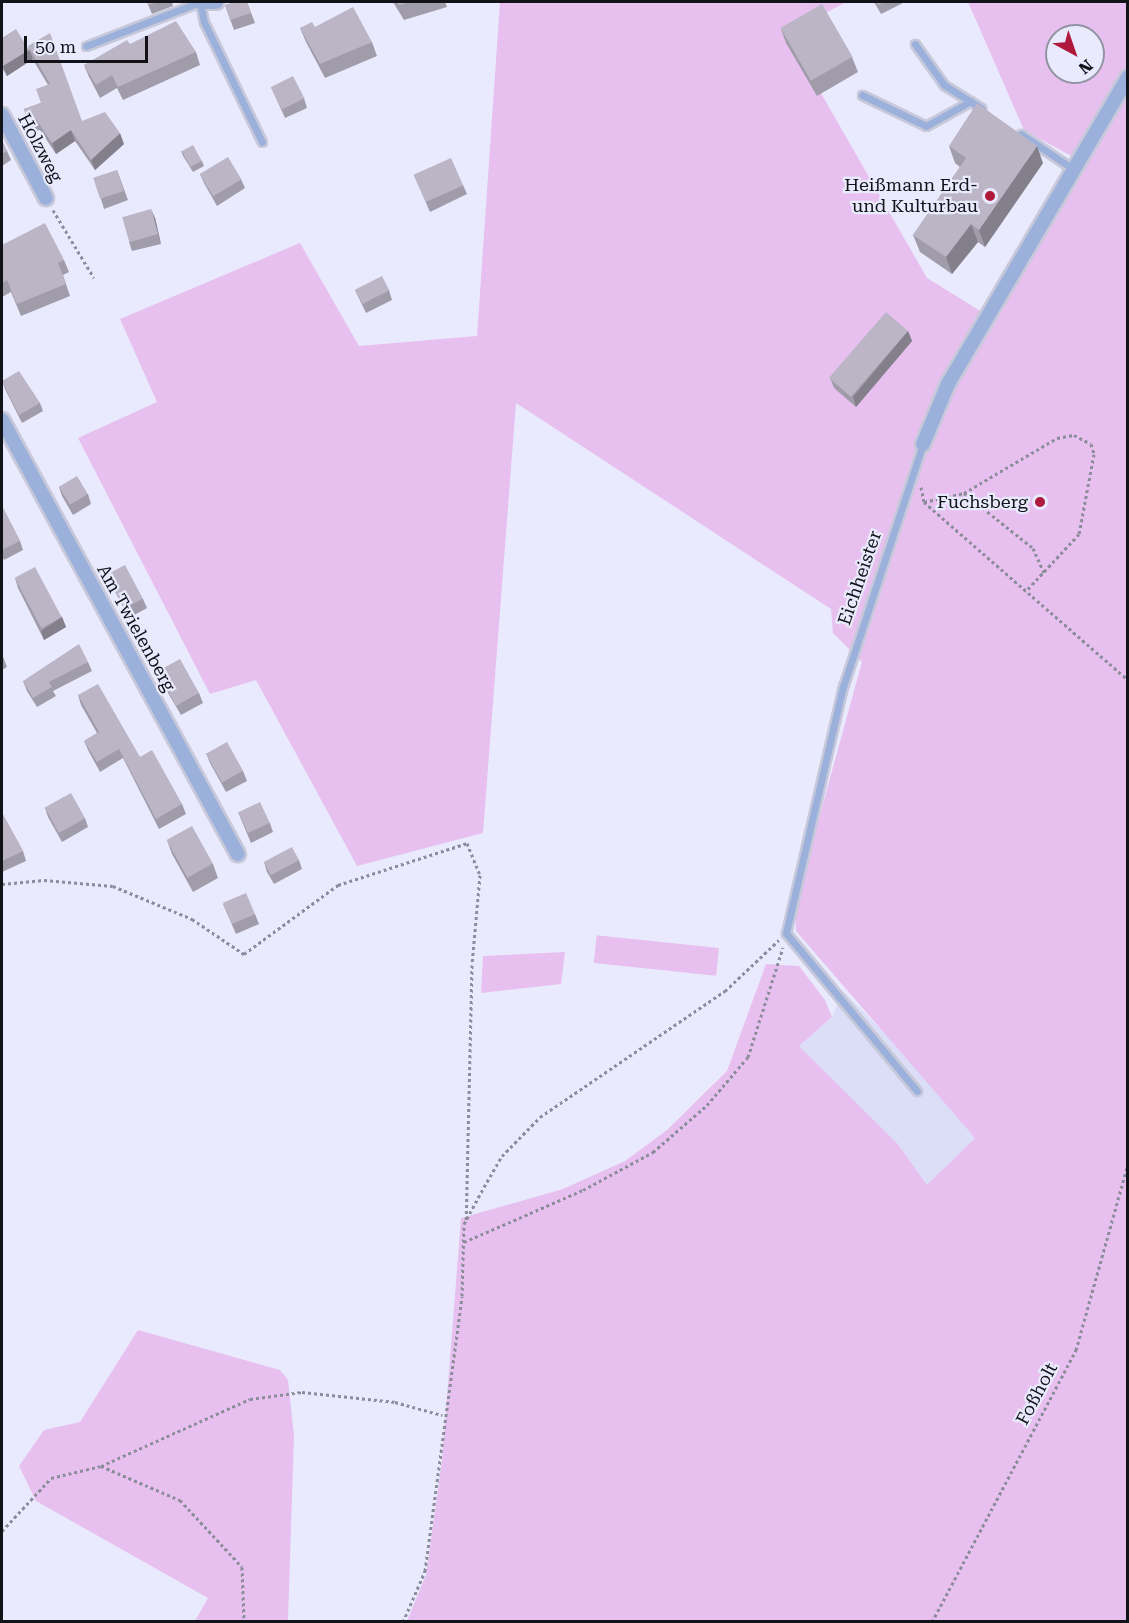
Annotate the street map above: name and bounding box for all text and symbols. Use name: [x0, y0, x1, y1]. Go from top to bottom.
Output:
scale bar: [27, 24, 152, 62]
north arrow: [1045, 24, 1105, 84]
text: 50 m: [35, 36, 76, 57]
text: N: [1075, 55, 1096, 78]
street label: Holzweg: [13, 110, 67, 186]
place label: Heißmann Erd- und Kulturbau: [844, 175, 978, 218]
marker: Heißmann Erd- und Kulturbau: [983, 189, 997, 203]
place label: Fuchsberg: [937, 491, 1028, 513]
marker: Fuchsberg: [1033, 495, 1047, 509]
street label: Eichheister: [834, 528, 886, 628]
street label: Am Twielenberg: [92, 561, 180, 695]
street label: Foßholt: [1012, 1359, 1062, 1429]

